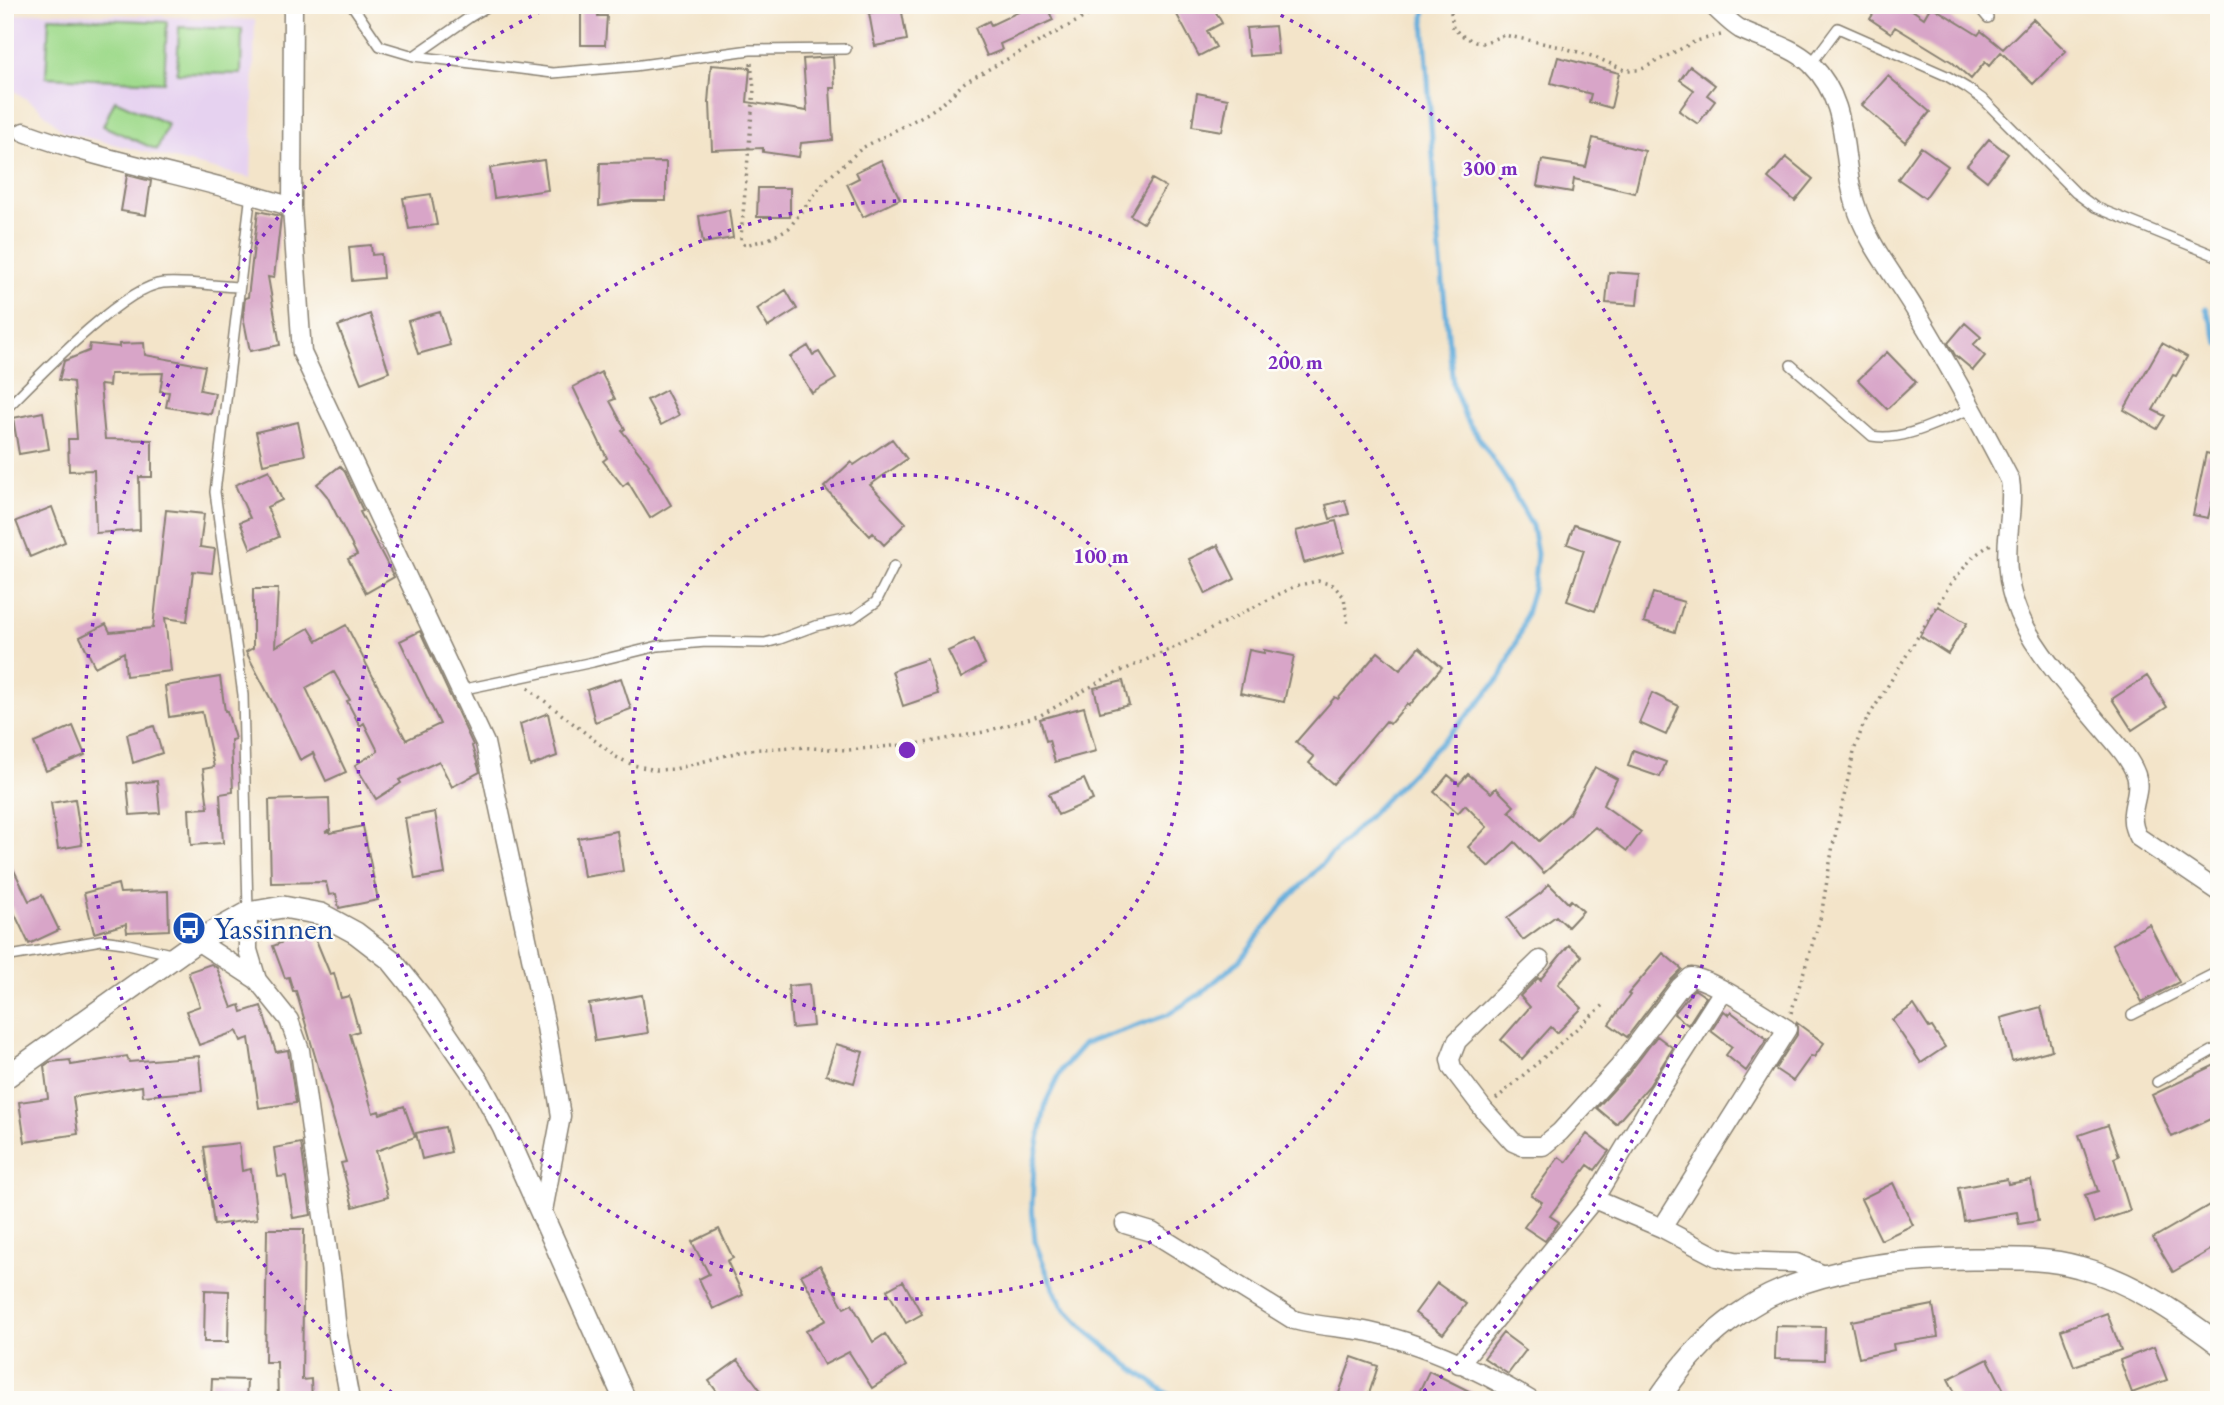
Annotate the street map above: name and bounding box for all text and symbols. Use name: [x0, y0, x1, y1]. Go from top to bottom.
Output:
text: 300 m: [1462, 154, 1518, 181]
text: 200 m: [1267, 348, 1323, 375]
text: 100 m: [1073, 542, 1129, 569]
centre of rings: [895, 738, 919, 762]
place label: Yassinnen: [214, 907, 334, 949]
bus stop icon: Yassinnen: [170, 909, 208, 947]

